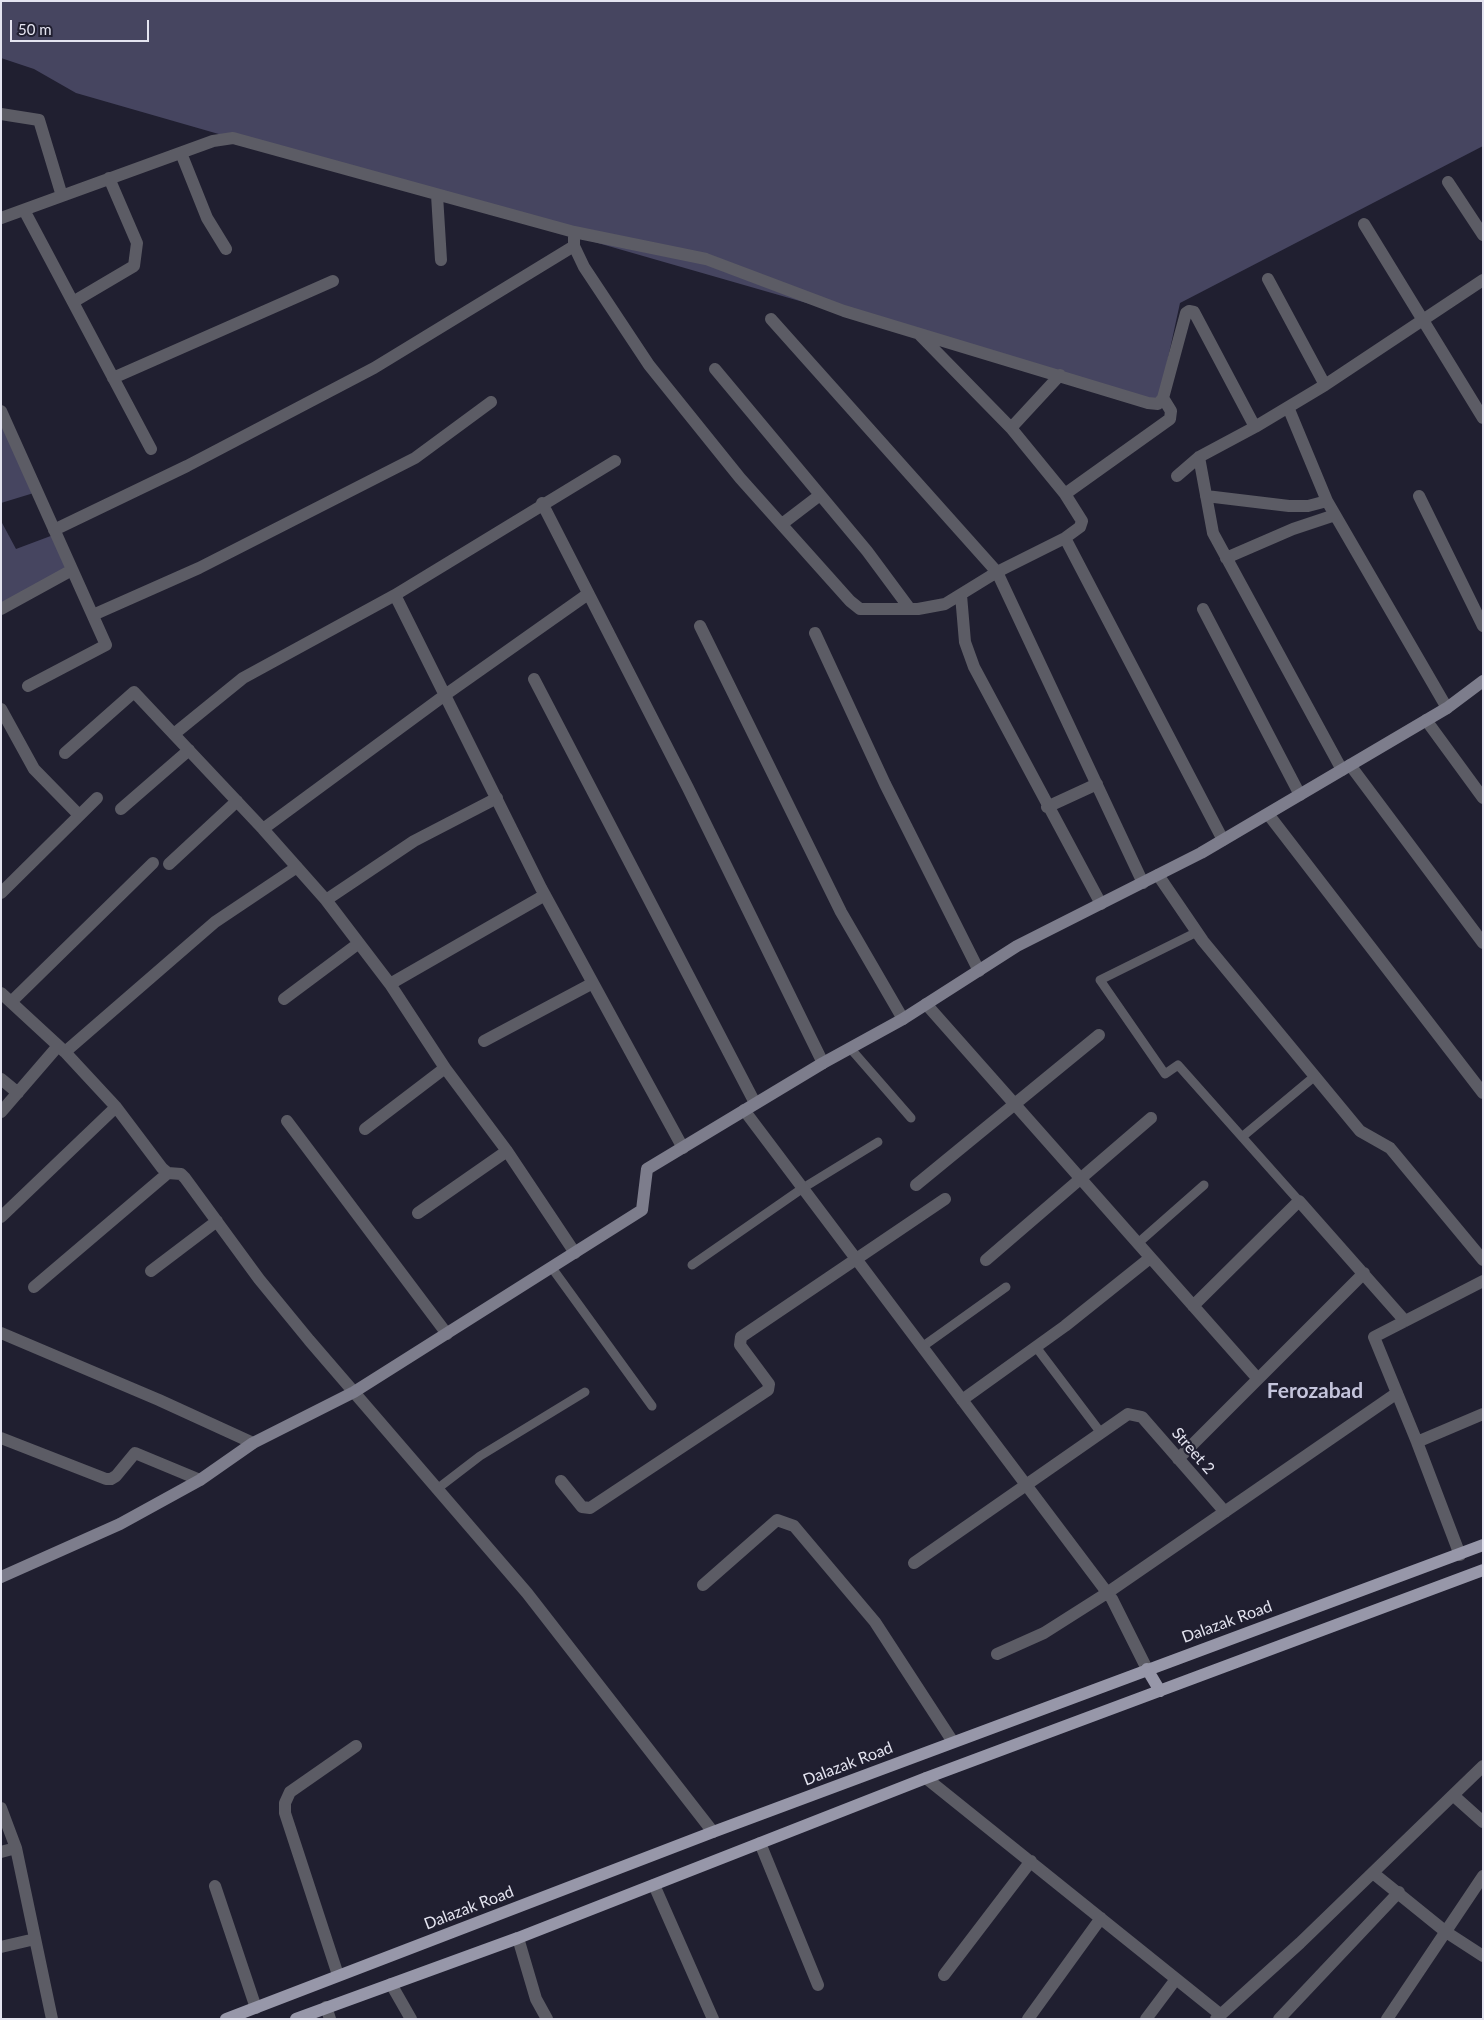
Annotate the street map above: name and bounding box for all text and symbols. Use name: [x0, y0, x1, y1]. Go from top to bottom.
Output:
scale bar: [12, 10, 151, 42]
text: 50 m: [18, 20, 52, 38]
district label: Ferozabad: [1267, 1378, 1363, 1404]
street label: Street 2: [1168, 1424, 1218, 1478]
street label: Dalazak Road: [1179, 1597, 1275, 1647]
street label: Dalazak Road: [800, 1738, 896, 1790]
street label: Dalazak Road: [421, 1882, 517, 1934]

